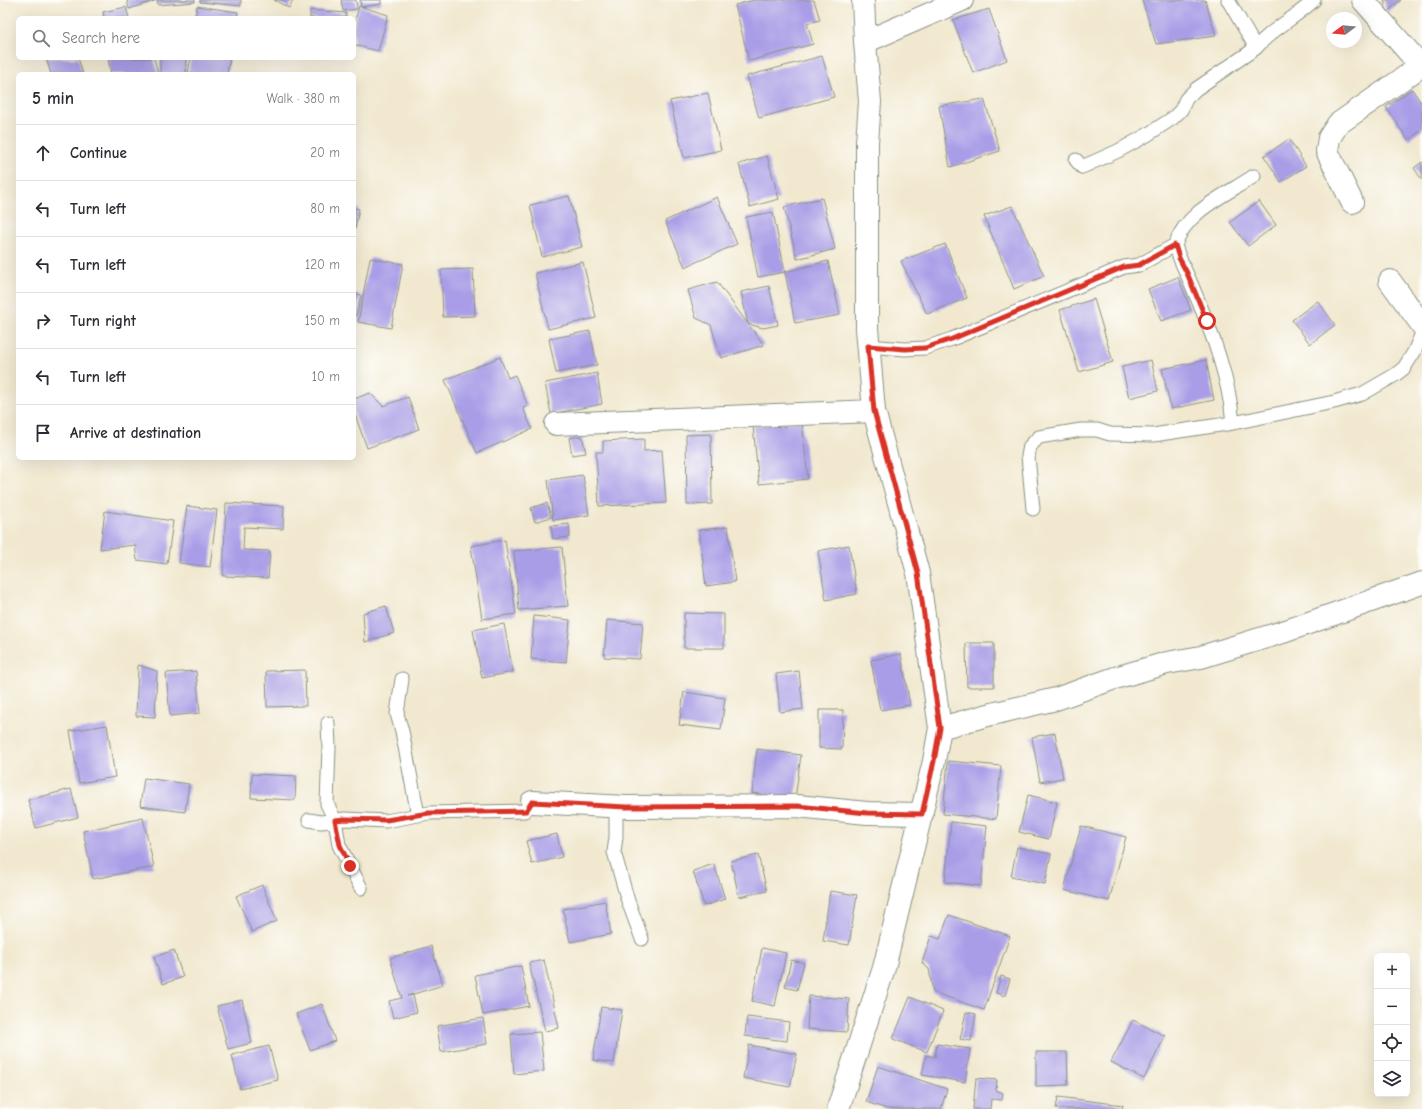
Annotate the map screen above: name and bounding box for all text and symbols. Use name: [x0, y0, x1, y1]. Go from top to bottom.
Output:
north arrow: [1326, 12, 1362, 48]
search box: [16, 16, 356, 60]
icon: search: [30, 27, 52, 49]
text: Search here: [62, 29, 140, 47]
text: 5 min: [32, 89, 74, 108]
text: Walk · 380 m: [267, 91, 340, 106]
icon: ahead: [32, 142, 54, 164]
text: Continue: [70, 144, 127, 162]
text: 20 m: [310, 145, 340, 160]
icon: left: [32, 198, 54, 220]
text: Turn left: [70, 200, 126, 218]
text: 80 m: [310, 201, 340, 216]
icon: left: [32, 254, 54, 276]
text: Turn left: [70, 256, 126, 274]
text: 120 m: [305, 257, 340, 272]
icon: right: [32, 310, 54, 332]
text: Turn right: [70, 312, 136, 330]
route start: [1198, 312, 1216, 330]
text: 150 m: [305, 313, 340, 328]
icon: left: [32, 366, 54, 388]
text: Turn left: [70, 368, 126, 386]
text: 10 m: [312, 369, 340, 384]
icon: arrive: [32, 422, 54, 444]
text: Arrive at destination: [70, 424, 201, 442]
route end: [341, 857, 359, 875]
map controls: [1374, 953, 1410, 1097]
button: +: [1374, 953, 1410, 989]
button: −: [1374, 989, 1410, 1025]
button: locate: [1374, 1025, 1410, 1061]
button: layers: [1374, 1061, 1410, 1097]

